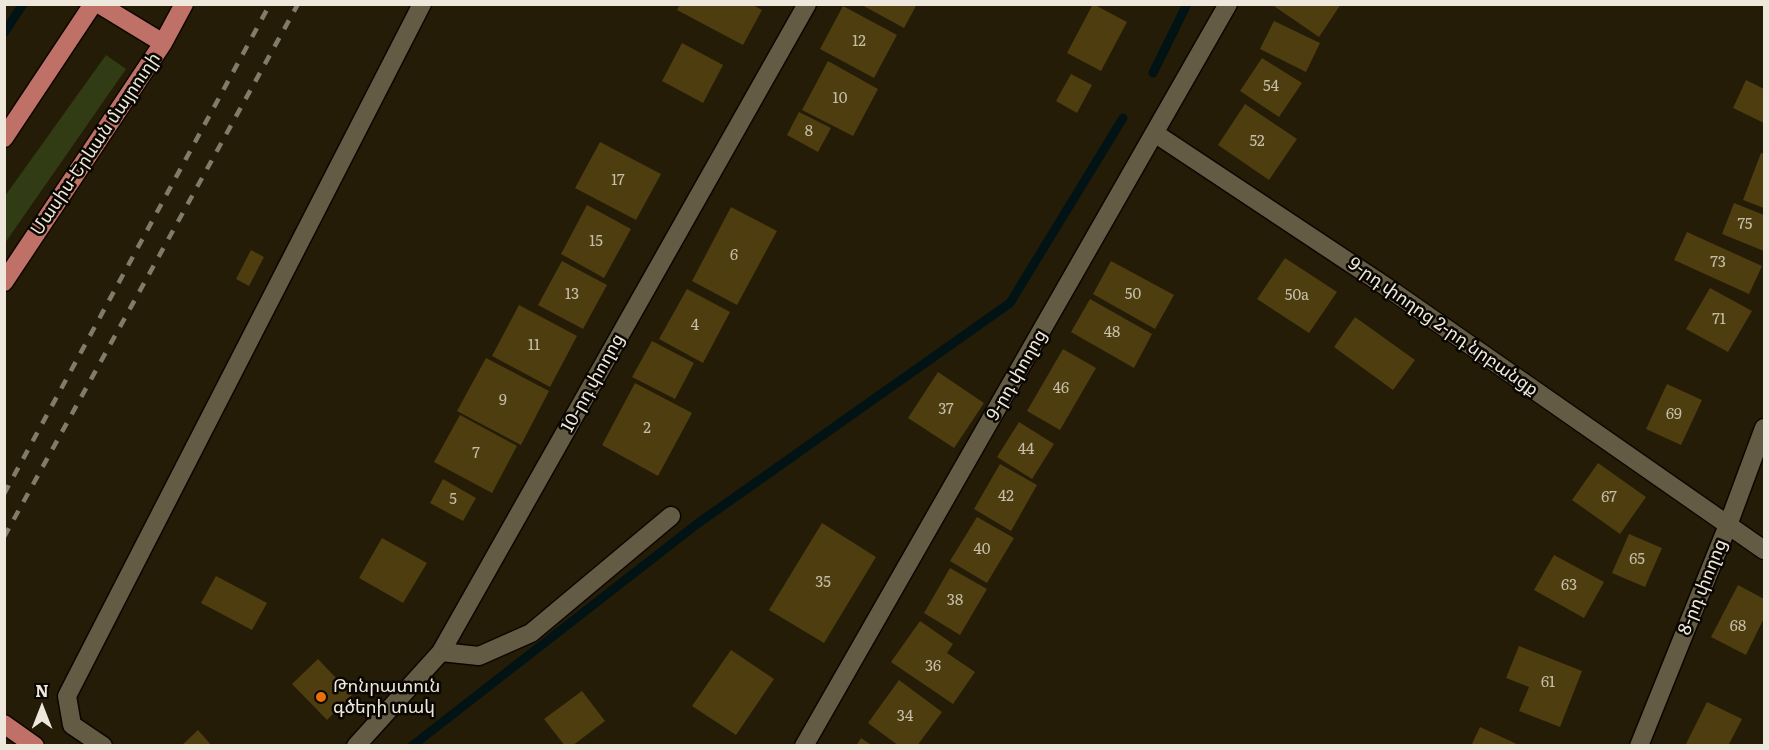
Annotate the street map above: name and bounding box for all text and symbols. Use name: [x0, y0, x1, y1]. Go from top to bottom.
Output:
house number: 12: [852, 33, 866, 51]
street label: Մասիս-Երևան մայրուղի: [27, 48, 165, 240]
house number: 54: [1263, 78, 1279, 96]
house number: 10: [833, 90, 847, 108]
house number: 8: [805, 123, 813, 141]
house number: 52: [1249, 133, 1265, 151]
house number: 17: [611, 172, 625, 190]
house number: 75: [1738, 216, 1752, 234]
house number: 15: [589, 233, 603, 251]
house number: 6: [730, 247, 738, 265]
street label: 9-րդ փողոց 2-րդ նրբանցք: [1344, 253, 1542, 401]
house number: 73: [1710, 254, 1726, 272]
house number: 13: [565, 286, 579, 304]
house number: 50: [1125, 286, 1141, 304]
house number: 50a: [1285, 287, 1309, 305]
house number: 71: [1712, 311, 1726, 329]
house number: 4: [691, 317, 699, 335]
house number: 48: [1104, 324, 1120, 342]
street label: 9-րդ փողոց: [982, 326, 1052, 424]
street label: 10-րդ փողոց: [557, 330, 629, 436]
house number: 11: [528, 337, 540, 355]
house number: 46: [1053, 380, 1069, 398]
house number: 9: [499, 392, 507, 410]
house number: 37: [938, 401, 954, 419]
house number: 69: [1666, 406, 1682, 424]
house number: 2: [643, 420, 651, 438]
house number: 44: [1018, 441, 1034, 459]
house number: 7: [472, 445, 480, 463]
house number: 42: [998, 488, 1014, 506]
house number: 67: [1601, 489, 1617, 507]
house number: 5: [449, 491, 457, 509]
street label: 8-րդ փողոց: [1674, 536, 1732, 638]
house number: 40: [974, 541, 990, 559]
house number: 65: [1629, 551, 1645, 569]
house number: 35: [815, 574, 831, 592]
house number: 63: [1561, 577, 1577, 595]
house number: 38: [947, 592, 963, 610]
house number: 68: [1730, 618, 1746, 636]
house number: 36: [925, 658, 941, 676]
house number: 61: [1541, 674, 1555, 692]
place label: Թոնրատուն գծերի տակ: [333, 676, 440, 718]
north arrow: [12, 678, 72, 738]
text: N: [35, 678, 49, 702]
marker: Թոնրատուն գծերի տակ: [314, 690, 328, 704]
house number: 34: [897, 708, 913, 726]

